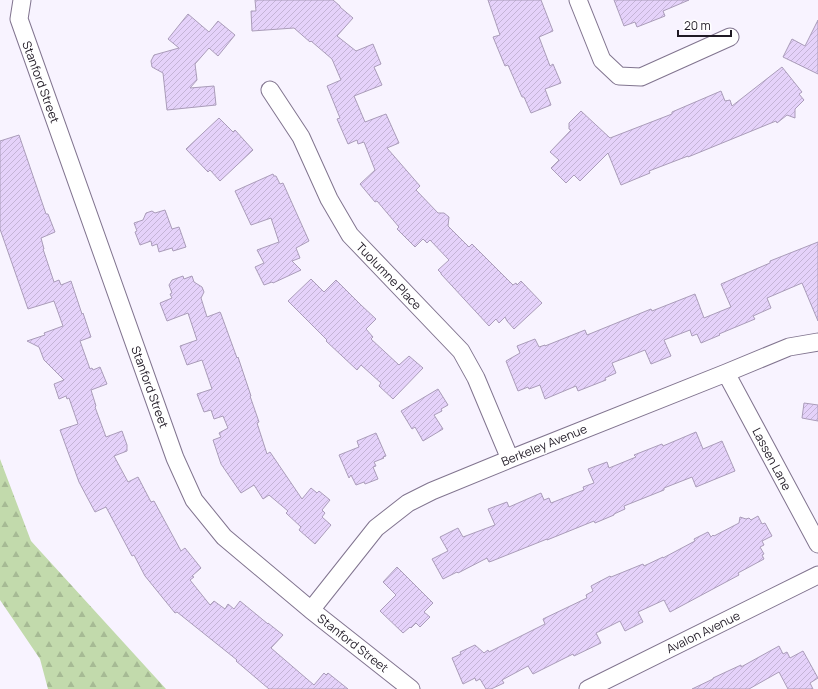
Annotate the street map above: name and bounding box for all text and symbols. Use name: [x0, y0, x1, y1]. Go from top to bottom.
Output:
scale bar: [678, 12, 731, 38]
text: 20 m: [684, 17, 711, 34]
street label: Stanford Street: [18, 39, 64, 126]
street label: Tuolumne Place: [352, 239, 426, 313]
street label: Stanford Street: [127, 344, 173, 431]
street label: Berkeley Avenue: [499, 420, 589, 470]
street label: Lassen Lane: [748, 425, 796, 493]
street label: Avalon Avenue: [663, 607, 743, 657]
street label: Stanford Street: [314, 610, 392, 676]

